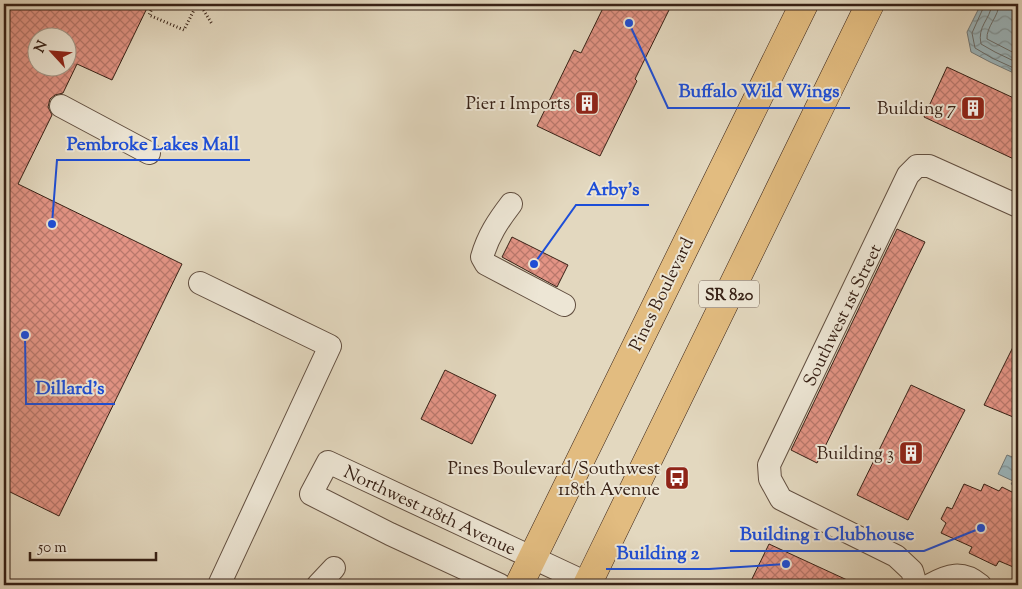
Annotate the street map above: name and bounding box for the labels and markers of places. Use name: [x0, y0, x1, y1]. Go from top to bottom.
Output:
callout: Buffalo Wild Wings: [668, 74, 850, 108]
building icon: Pier 1 Imports: [574, 90, 600, 116]
place label: Pier 1 Imports: [466, 92, 570, 118]
building icon: Building 7: [960, 95, 986, 121]
place label: Building 7: [877, 97, 956, 123]
callout: Pembroke Lakes Mall: [57, 126, 250, 160]
callout: Arby's: [576, 171, 649, 205]
callout: Dillard's: [26, 370, 115, 404]
building icon: Building 3: [898, 440, 924, 466]
place label: Building 3: [817, 442, 894, 468]
place label: Pines Boulevard/Southwest 118th Avenue: [448, 457, 660, 504]
bus stop icon: Pines Boulevard/Southwest 118th Avenue: [664, 465, 690, 491]
callout: Building 1 Clubhouse: [730, 517, 924, 551]
callout: Building 2: [606, 535, 709, 569]

